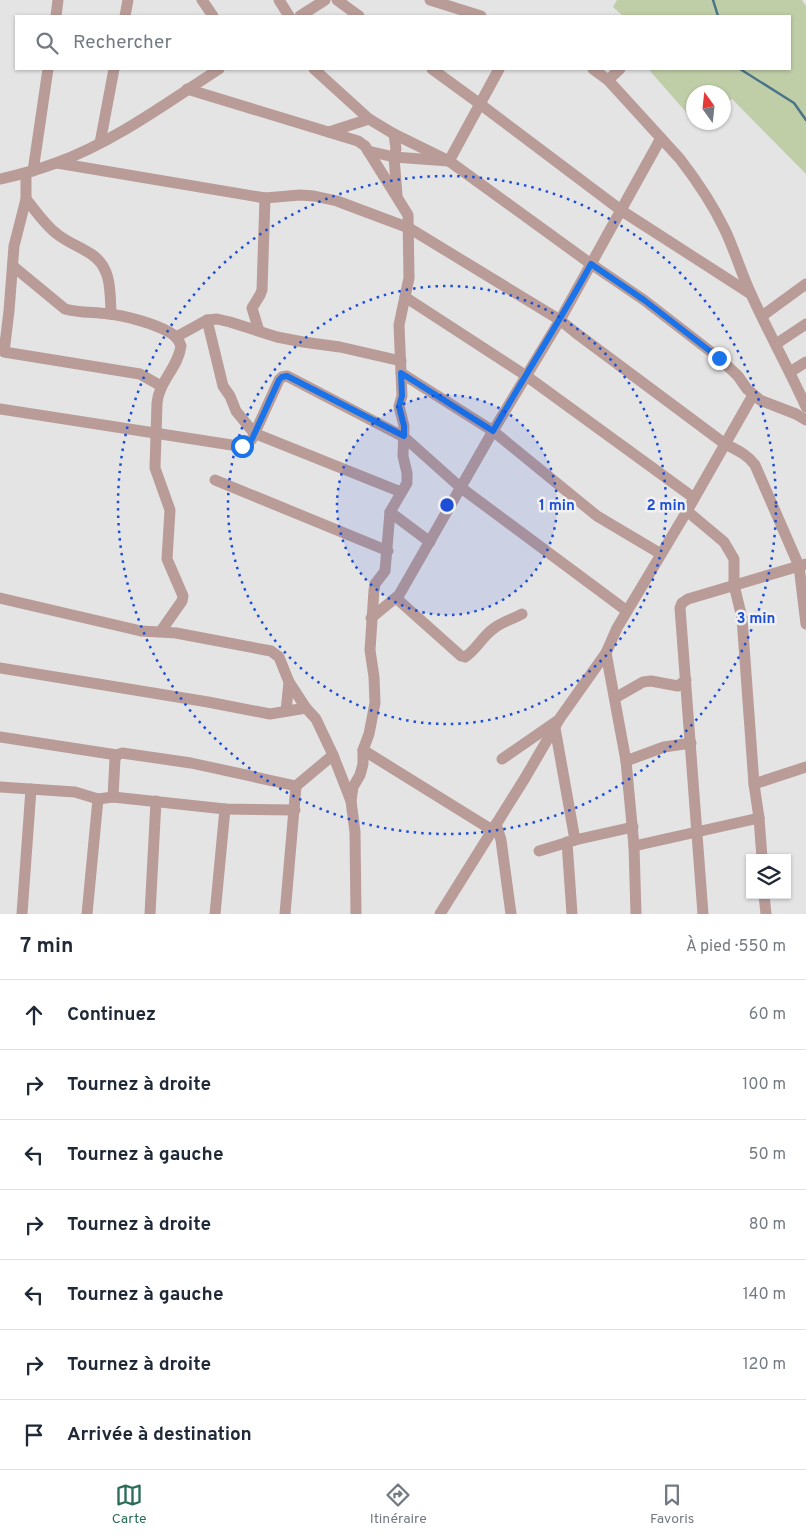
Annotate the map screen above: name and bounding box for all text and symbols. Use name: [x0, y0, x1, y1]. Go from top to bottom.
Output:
search box: [15, 15, 791, 70]
icon: search: [33, 29, 61, 57]
text: Rechercher: [73, 31, 172, 55]
north arrow: [686, 85, 731, 130]
route end: [708, 347, 731, 370]
route start: [231, 435, 254, 458]
centre of rings: [438, 496, 456, 514]
text: 1 min: [539, 497, 575, 516]
text: 2 min: [646, 497, 686, 516]
text: 3 min: [736, 610, 776, 629]
map controls: [746, 854, 791, 899]
button: layers: [746, 854, 791, 899]
text: 7 min: [20, 933, 73, 960]
text: À pied · 550 m: [686, 937, 786, 957]
icon: ahead: [20, 1001, 48, 1029]
text: Continuez: [67, 1003, 156, 1027]
text: 60 m: [749, 1005, 786, 1025]
icon: right: [20, 1071, 48, 1099]
text: Tournez à droite: [67, 1073, 211, 1097]
text: 100 m: [742, 1075, 786, 1095]
icon: left: [20, 1141, 48, 1169]
text: Tournez à gauche: [67, 1143, 224, 1167]
text: 50 m: [749, 1145, 786, 1165]
icon: right: [20, 1211, 48, 1239]
text: Tournez à droite: [67, 1213, 211, 1237]
text: 80 m: [749, 1215, 786, 1235]
icon: left: [20, 1281, 48, 1309]
text: Tournez à gauche: [67, 1283, 224, 1307]
text: 140 m: [743, 1285, 786, 1305]
icon: right: [20, 1351, 48, 1379]
text: Tournez à droite: [67, 1353, 211, 1377]
text: 120 m: [743, 1355, 786, 1375]
icon: arrive: [20, 1421, 48, 1449]
text: Arrivée à destination: [67, 1423, 252, 1447]
tab: Carte: [112, 1481, 147, 1528]
tab: Itinéraire: [370, 1481, 427, 1528]
tab: Favoris: [650, 1481, 694, 1528]

